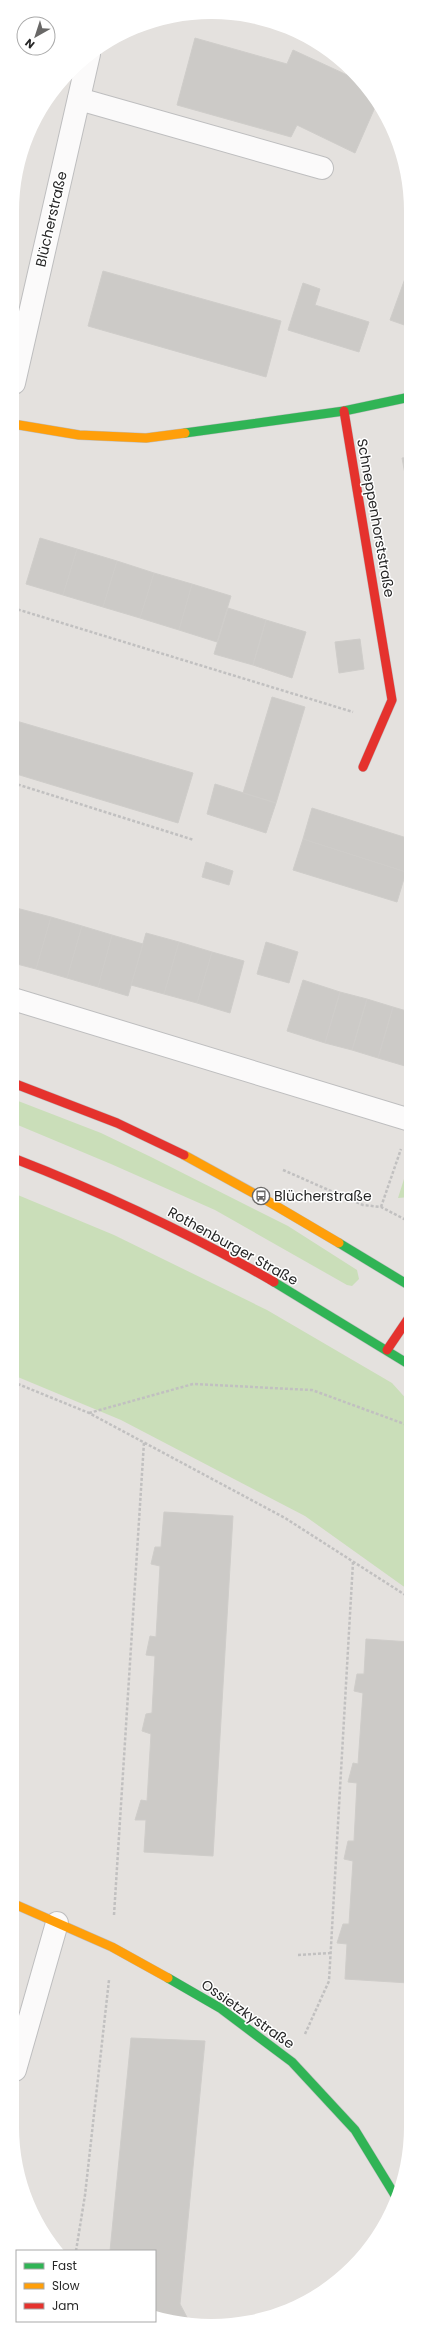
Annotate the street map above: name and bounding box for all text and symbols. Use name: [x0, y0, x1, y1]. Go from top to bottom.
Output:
north arrow: [16, 16, 56, 56]
text: N: [21, 35, 38, 53]
street label: Blücherstraße: [30, 169, 72, 269]
street label: Schneppenhorststraße: [352, 437, 400, 599]
bus stop icon: Blücherstraße: [251, 1186, 271, 1206]
place label: Blücherstraße: [274, 1186, 372, 1206]
street label: Rothenburger Straße: [164, 1202, 302, 1290]
street label: Ossietzkystraße: [197, 1974, 299, 2054]
legend: [16, 2250, 156, 2322]
text: Fast: [52, 2257, 77, 2274]
text: Slow: [52, 2277, 80, 2294]
text: Jam: [52, 2297, 79, 2314]

